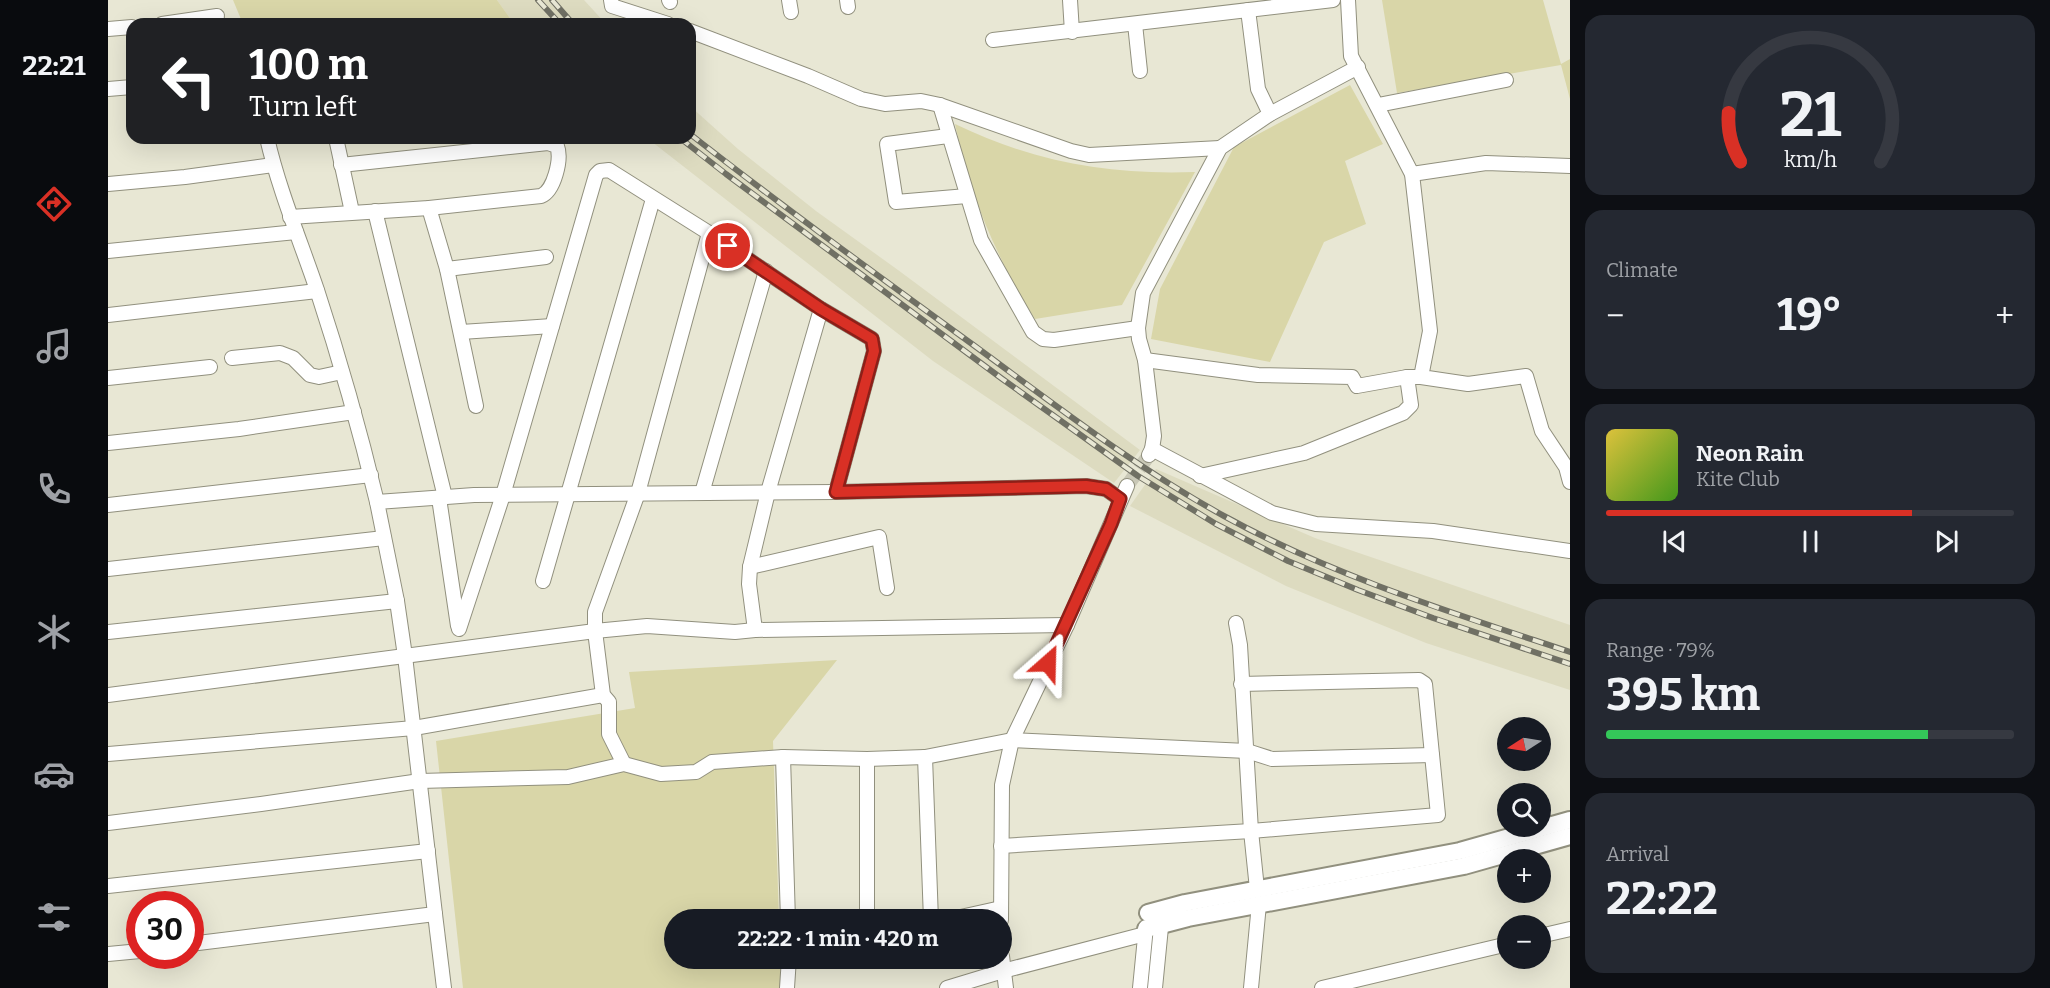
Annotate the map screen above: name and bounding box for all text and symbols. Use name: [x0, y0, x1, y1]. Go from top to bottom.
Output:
text: 100 m: [249, 40, 368, 90]
icon: left: [150, 42, 228, 120]
text: 22:21: [22, 50, 86, 82]
text: 21: [1779, 78, 1841, 153]
text: Turn left: [249, 91, 357, 123]
text: km/h: [1783, 147, 1837, 173]
icon: directions: [33, 183, 75, 225]
pin: [702, 220, 753, 271]
icon: arrive: [711, 229, 744, 262]
text: Climate: [1606, 258, 1678, 282]
text: 19°: [1777, 288, 1842, 342]
text: −: [1606, 296, 1624, 336]
text: +: [1995, 296, 2014, 336]
icon: music: [33, 325, 75, 367]
text: Neon Rain: [1696, 440, 1804, 467]
text: Kite Club: [1696, 467, 1780, 491]
icon: phone: [33, 468, 75, 510]
icon: previous: [1658, 525, 1691, 558]
icon: pause: [1794, 525, 1827, 558]
icon: next: [1930, 525, 1963, 558]
icon: climate: [33, 611, 75, 653]
position arrow: [1016, 631, 1080, 695]
text: Range · 79%: [1606, 638, 1715, 662]
text: 395 km: [1606, 668, 1760, 722]
north arrow: [1497, 717, 1551, 771]
map controls: [1497, 717, 1551, 969]
icon: car: [33, 753, 75, 795]
button: search: [1497, 783, 1551, 837]
text: Arrival: [1606, 842, 1669, 866]
button: +: [1497, 849, 1551, 903]
text: 22:22: [1606, 872, 1718, 926]
speed limit sign: 30: [126, 891, 204, 969]
icon: filters: [33, 896, 75, 938]
button: −: [1497, 915, 1551, 969]
text: 22:22 · 1 min · 420 m: [737, 925, 939, 952]

